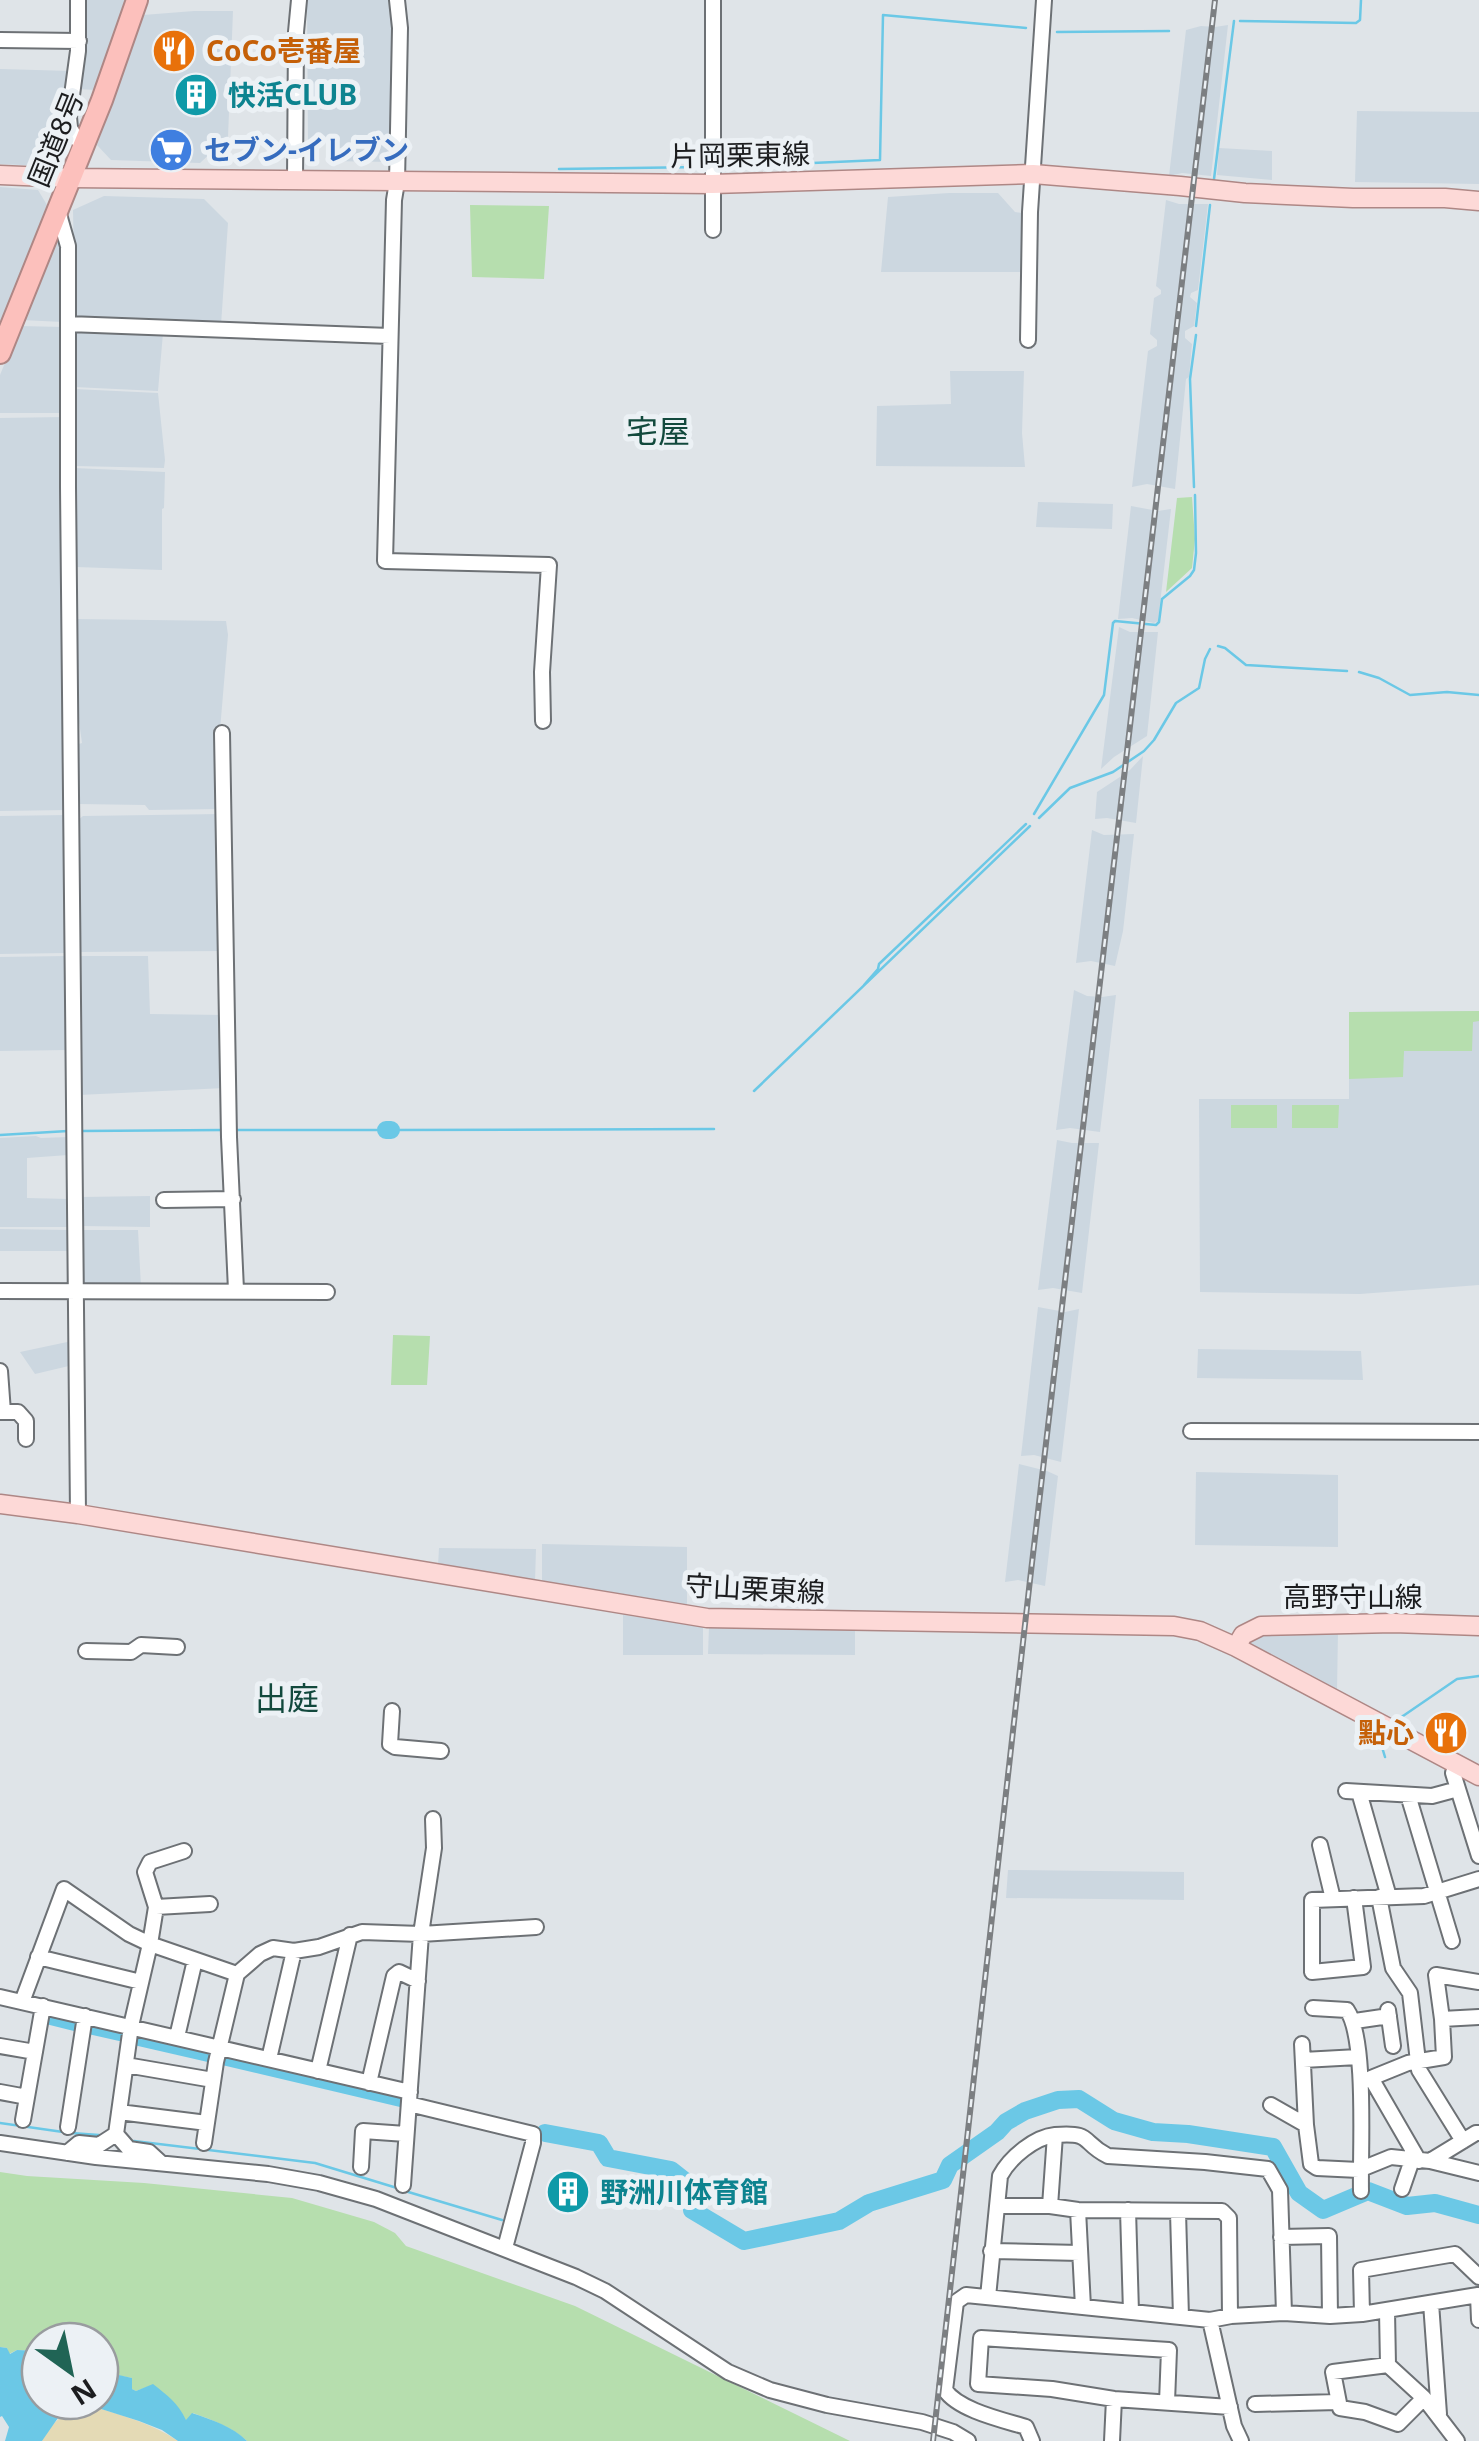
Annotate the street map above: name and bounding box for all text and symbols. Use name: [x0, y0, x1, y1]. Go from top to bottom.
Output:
restaurant icon: CoCo壱番屋: [151, 28, 197, 74]
place label: CoCo壱番屋: [206, 31, 361, 69]
building icon: 快活CLUB: [173, 72, 219, 118]
place label: 快活CLUB: [228, 75, 357, 113]
street label: 国道8号: [19, 85, 91, 192]
supermarket icon: セブン-イレブン: [148, 127, 194, 173]
place label: セブン-イレブン: [204, 130, 409, 168]
street label: 片岡栗東線: [670, 134, 810, 174]
district label: 宅屋: [626, 409, 690, 452]
street label: 守山栗東線: [684, 1565, 826, 1611]
street label: 高野守山線: [1283, 1577, 1423, 1615]
district label: 出庭: [255, 1676, 319, 1719]
restaurant icon: 點心: [1423, 1710, 1469, 1756]
place label: 點心: [1358, 1713, 1414, 1751]
building icon: 野洲川体育館: [545, 2169, 591, 2215]
place label: 野洲川体育館: [600, 2172, 768, 2210]
north arrow: [20, 2321, 120, 2421]
text: N: [64, 2371, 104, 2415]

